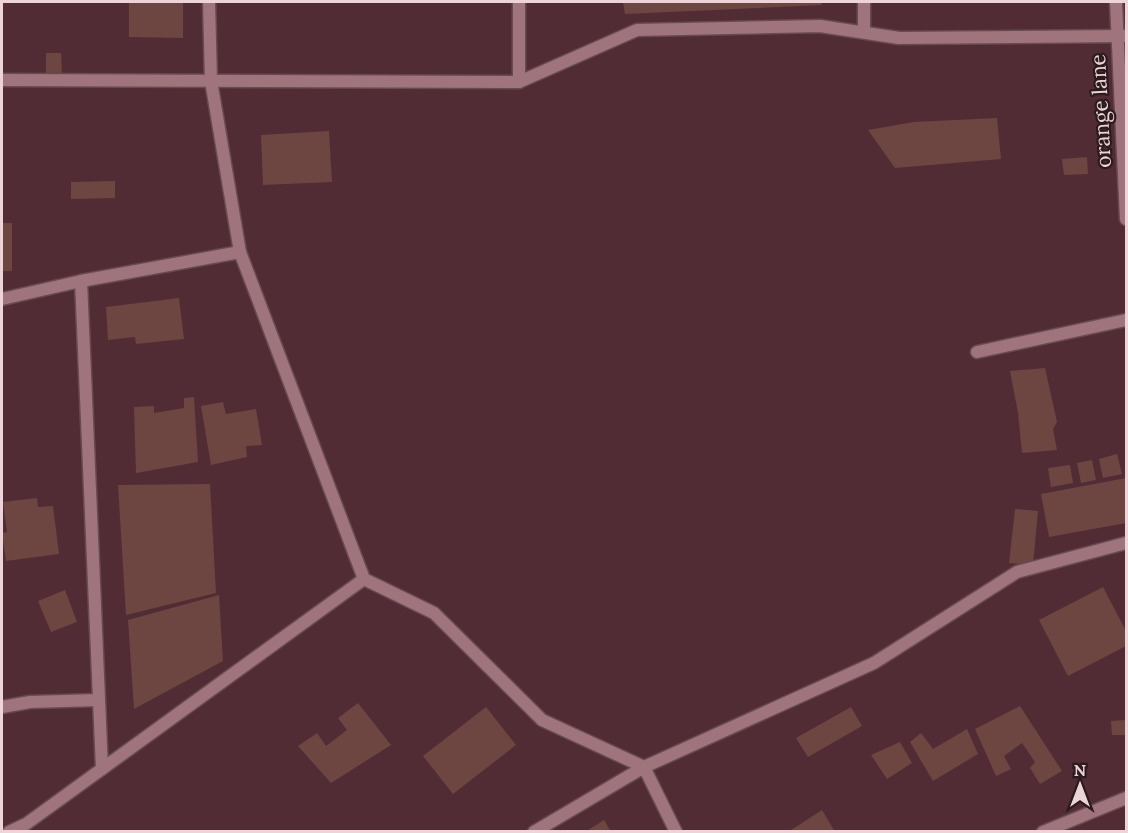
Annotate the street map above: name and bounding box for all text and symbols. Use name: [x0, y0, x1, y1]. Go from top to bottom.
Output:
street label: orange lane: [1084, 53, 1117, 169]
north arrow: [1050, 755, 1110, 815]
text: N: [1074, 760, 1086, 780]

